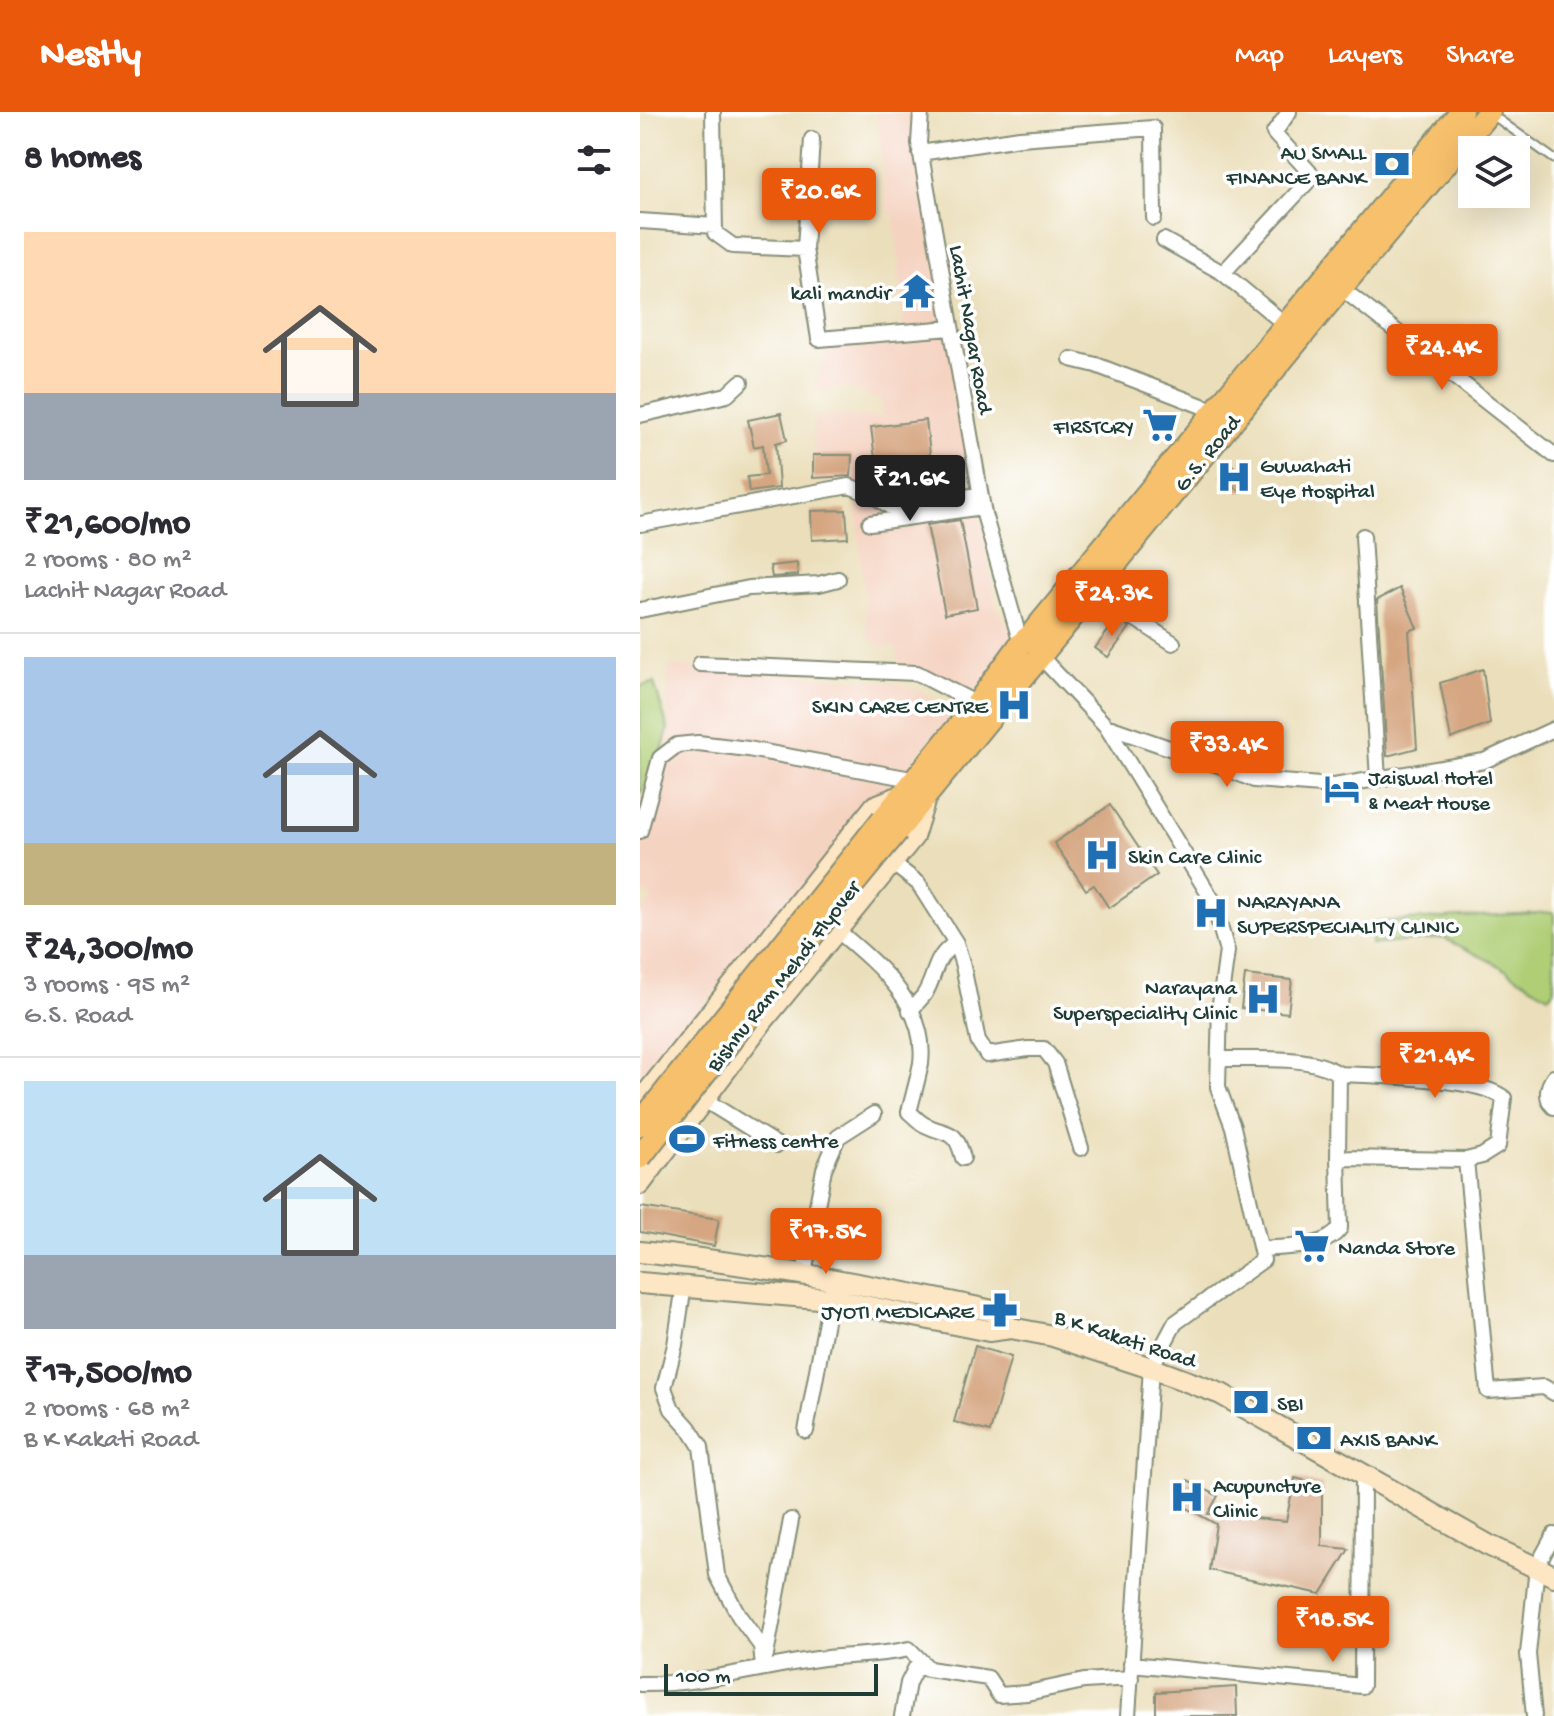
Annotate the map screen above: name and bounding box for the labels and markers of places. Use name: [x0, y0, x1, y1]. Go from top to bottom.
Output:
place label: AU SMALL FINANCE BANK: [1225, 142, 1369, 193]
bank icon: AU SMALL FINANCE BANK: [1373, 145, 1411, 183]
pin: ₹20.6K: [754, 168, 884, 236]
temple icon: kali mandir: [898, 272, 936, 310]
place label: kali mandir: [790, 282, 893, 308]
pin: ₹24.4K: [1377, 324, 1507, 392]
supermarket icon: FIRSTCRY: [1141, 406, 1179, 444]
place label: FIRSTCRY: [1053, 416, 1134, 442]
pin: ₹21.6K: [845, 455, 975, 523]
place label: Guwahati Eye Hospital: [1260, 455, 1375, 506]
hospital icon: Guwahati Eye Hospital: [1215, 458, 1253, 496]
pin: ₹24.3K: [1047, 570, 1177, 638]
hospital icon: SKIN CARE CENTRE: [995, 686, 1033, 724]
place label: SKIN CARE CENTRE: [812, 696, 989, 722]
pin: ₹33.4K: [1162, 721, 1292, 789]
place label: Jaiswal Hotel & Meat House: [1368, 767, 1493, 818]
hotel icon: Jaiswal Hotel & Meat House: [1323, 770, 1361, 808]
hospital icon: Skin Care Clinic: [1083, 836, 1121, 874]
place label: Skin Care Clinic: [1128, 846, 1263, 872]
place label: NARAYANA SUPERSPECIALITY CLINIC: [1237, 891, 1460, 942]
hospital icon: NARAYANA SUPERSPECIALITY CLINIC: [1192, 894, 1230, 932]
place label: Narayana Superspeciality Clinic: [1053, 977, 1239, 1028]
hospital icon: Narayana Superspeciality Clinic: [1244, 980, 1282, 1018]
pin: ₹21.4K: [1370, 1032, 1500, 1100]
sports icon: Fitness centre: [668, 1120, 706, 1158]
place label: Fitness centre: [712, 1130, 839, 1156]
pin: ₹17.5K: [761, 1208, 891, 1276]
supermarket icon: Nanda Store: [1293, 1227, 1331, 1265]
place label: Nanda Store: [1338, 1237, 1456, 1263]
pharmacy icon: JYOTI MEDICARE: [981, 1291, 1019, 1329]
place label: JYOTI MEDICARE: [821, 1301, 975, 1327]
bank icon: SBI: [1232, 1383, 1270, 1421]
place label: SBI: [1277, 1393, 1304, 1419]
bank icon: AXIS BANK: [1295, 1419, 1333, 1457]
place label: AXIS BANK: [1340, 1429, 1439, 1455]
place label: Acupuncture Clinic: [1213, 1475, 1322, 1526]
hospital icon: Acupuncture Clinic: [1168, 1478, 1206, 1516]
pin: ₹18.5K: [1268, 1596, 1398, 1664]

